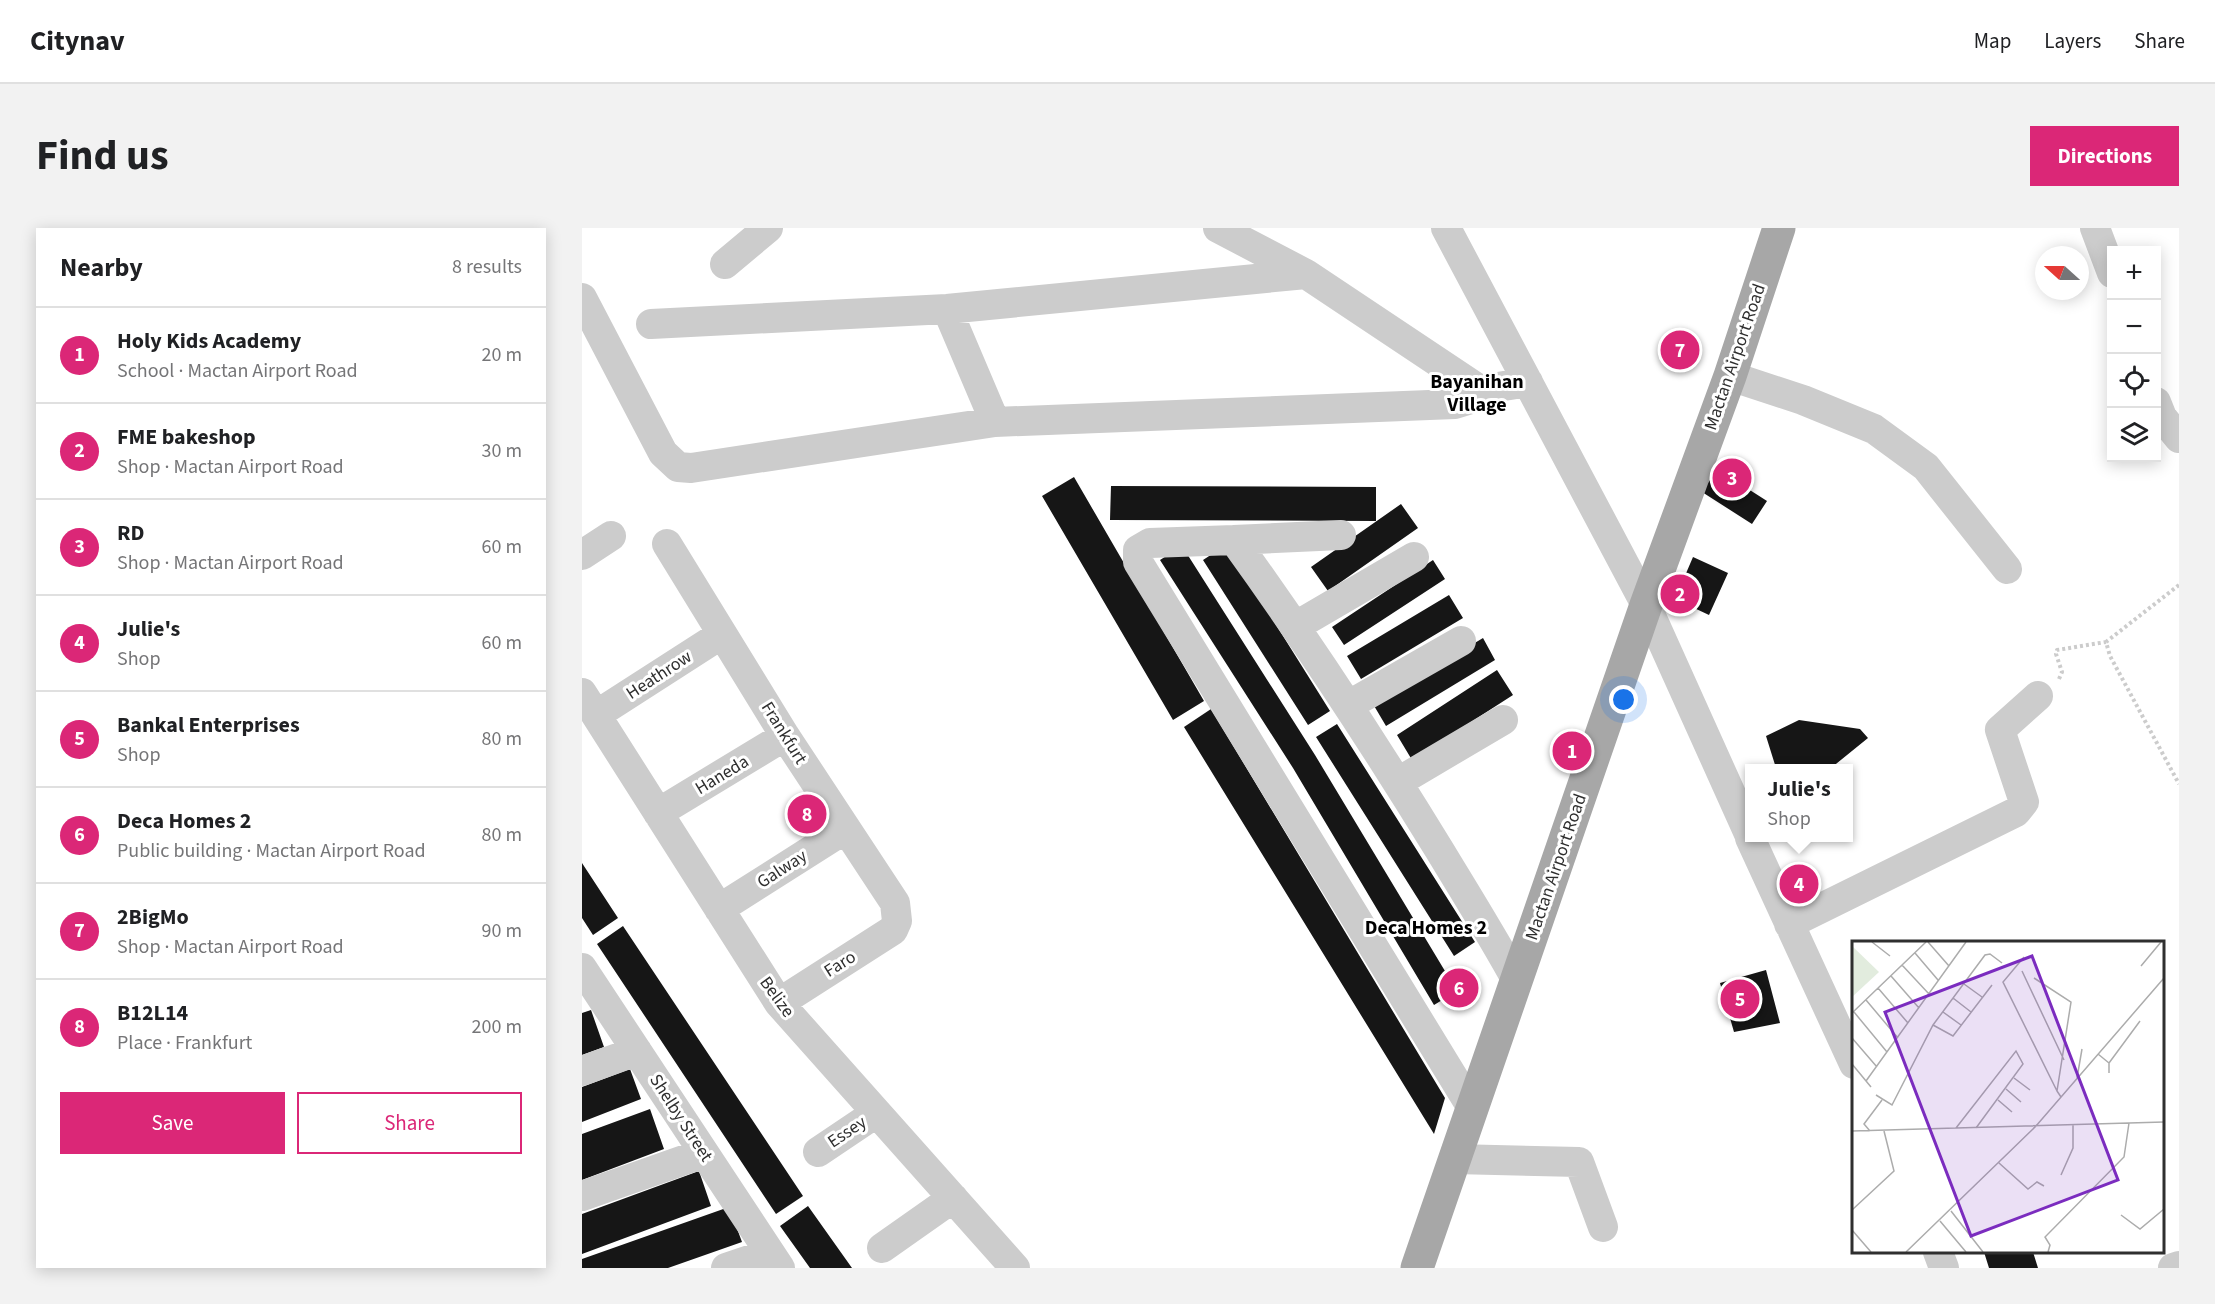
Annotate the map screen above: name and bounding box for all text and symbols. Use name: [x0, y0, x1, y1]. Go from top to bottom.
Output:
text: Citynav: [30, 21, 125, 61]
text: Map: [1974, 26, 2011, 56]
text: Layers: [2044, 26, 2101, 56]
text: Share: [2134, 26, 2185, 56]
text: Find us: [36, 126, 169, 186]
button: Directions: [2030, 126, 2179, 186]
north arrow: [2035, 246, 2089, 300]
map controls: [2107, 246, 2161, 462]
button: +: [2107, 246, 2161, 300]
text: Nearby: [60, 249, 143, 286]
text: 8 results: [452, 253, 522, 281]
street label: Mactan Airport Road: [1698, 281, 1772, 433]
button: −: [2107, 300, 2161, 354]
text: Holy Kids Academy: [117, 325, 301, 357]
pin: 7: [1660, 328, 1700, 372]
text: 1: [74, 341, 85, 369]
text: 20 m: [482, 341, 522, 369]
button: locate: [2107, 354, 2161, 408]
text: School · Mactan Airport Road: [117, 357, 358, 385]
district label: Bayanihan Village: [1430, 368, 1524, 419]
button: layers: [2107, 408, 2161, 462]
text: FME bakeshop: [117, 421, 256, 453]
text: 2: [74, 437, 85, 465]
text: 30 m: [482, 437, 522, 465]
text: Shop · Mactan Airport Road: [117, 453, 344, 481]
pin: 3: [1712, 456, 1752, 500]
text: RD: [117, 517, 144, 549]
text: 3: [74, 533, 85, 561]
text: 60 m: [482, 533, 522, 561]
text: Shop · Mactan Airport Road: [117, 549, 344, 577]
pin: 2: [1660, 572, 1700, 616]
text: Julie's: [117, 613, 180, 645]
text: 4: [74, 629, 85, 657]
text: 60 m: [482, 629, 522, 657]
street label: Heathrow: [621, 644, 697, 706]
text: Shop: [117, 645, 161, 673]
your location: [1609, 685, 1638, 714]
street label: Frankfurt: [755, 697, 813, 769]
text: Bankal Enterprises: [117, 709, 300, 741]
text: 5: [74, 725, 85, 753]
text: 80 m: [482, 725, 522, 753]
pin: 1: [1552, 728, 1592, 774]
text: Shop: [117, 741, 161, 769]
street label: Haneda: [690, 749, 754, 801]
popup: [1745, 764, 1853, 842]
text: Julie's: [1767, 773, 1831, 805]
street label: Mactan Airport Road: [1519, 791, 1593, 943]
pin: 8: [788, 792, 826, 836]
text: Deca Homes 2: [117, 805, 252, 837]
text: Shop: [1767, 805, 1811, 833]
text: 6: [74, 821, 85, 849]
text: 80 m: [482, 821, 522, 849]
text: Public building · Mactan Airport Road: [117, 837, 426, 865]
street label: Galway: [752, 843, 812, 894]
pin: 4: [1780, 862, 1818, 906]
text: 2BigMo: [117, 901, 189, 933]
district label: Deca Homes 2: [1365, 914, 1487, 942]
text: 7: [74, 917, 85, 945]
text: 90 m: [482, 917, 522, 945]
text: Shop · Mactan Airport Road: [117, 933, 344, 961]
inset map: [1852, 941, 2164, 1253]
street label: Faro: [819, 945, 861, 983]
pin: 6: [1440, 966, 1478, 1011]
street label: Belize: [754, 971, 800, 1023]
pin: 5: [1720, 976, 1760, 1022]
text: B12L14: [117, 997, 188, 1029]
text: 8: [74, 1013, 85, 1041]
text: 200 m: [472, 1013, 522, 1041]
text: Place · Frankfurt: [117, 1029, 252, 1057]
street label: Shelby Street: [643, 1069, 719, 1167]
button: Save: [60, 1092, 285, 1154]
button: Share: [297, 1092, 522, 1154]
street label: Essey: [823, 1110, 872, 1154]

